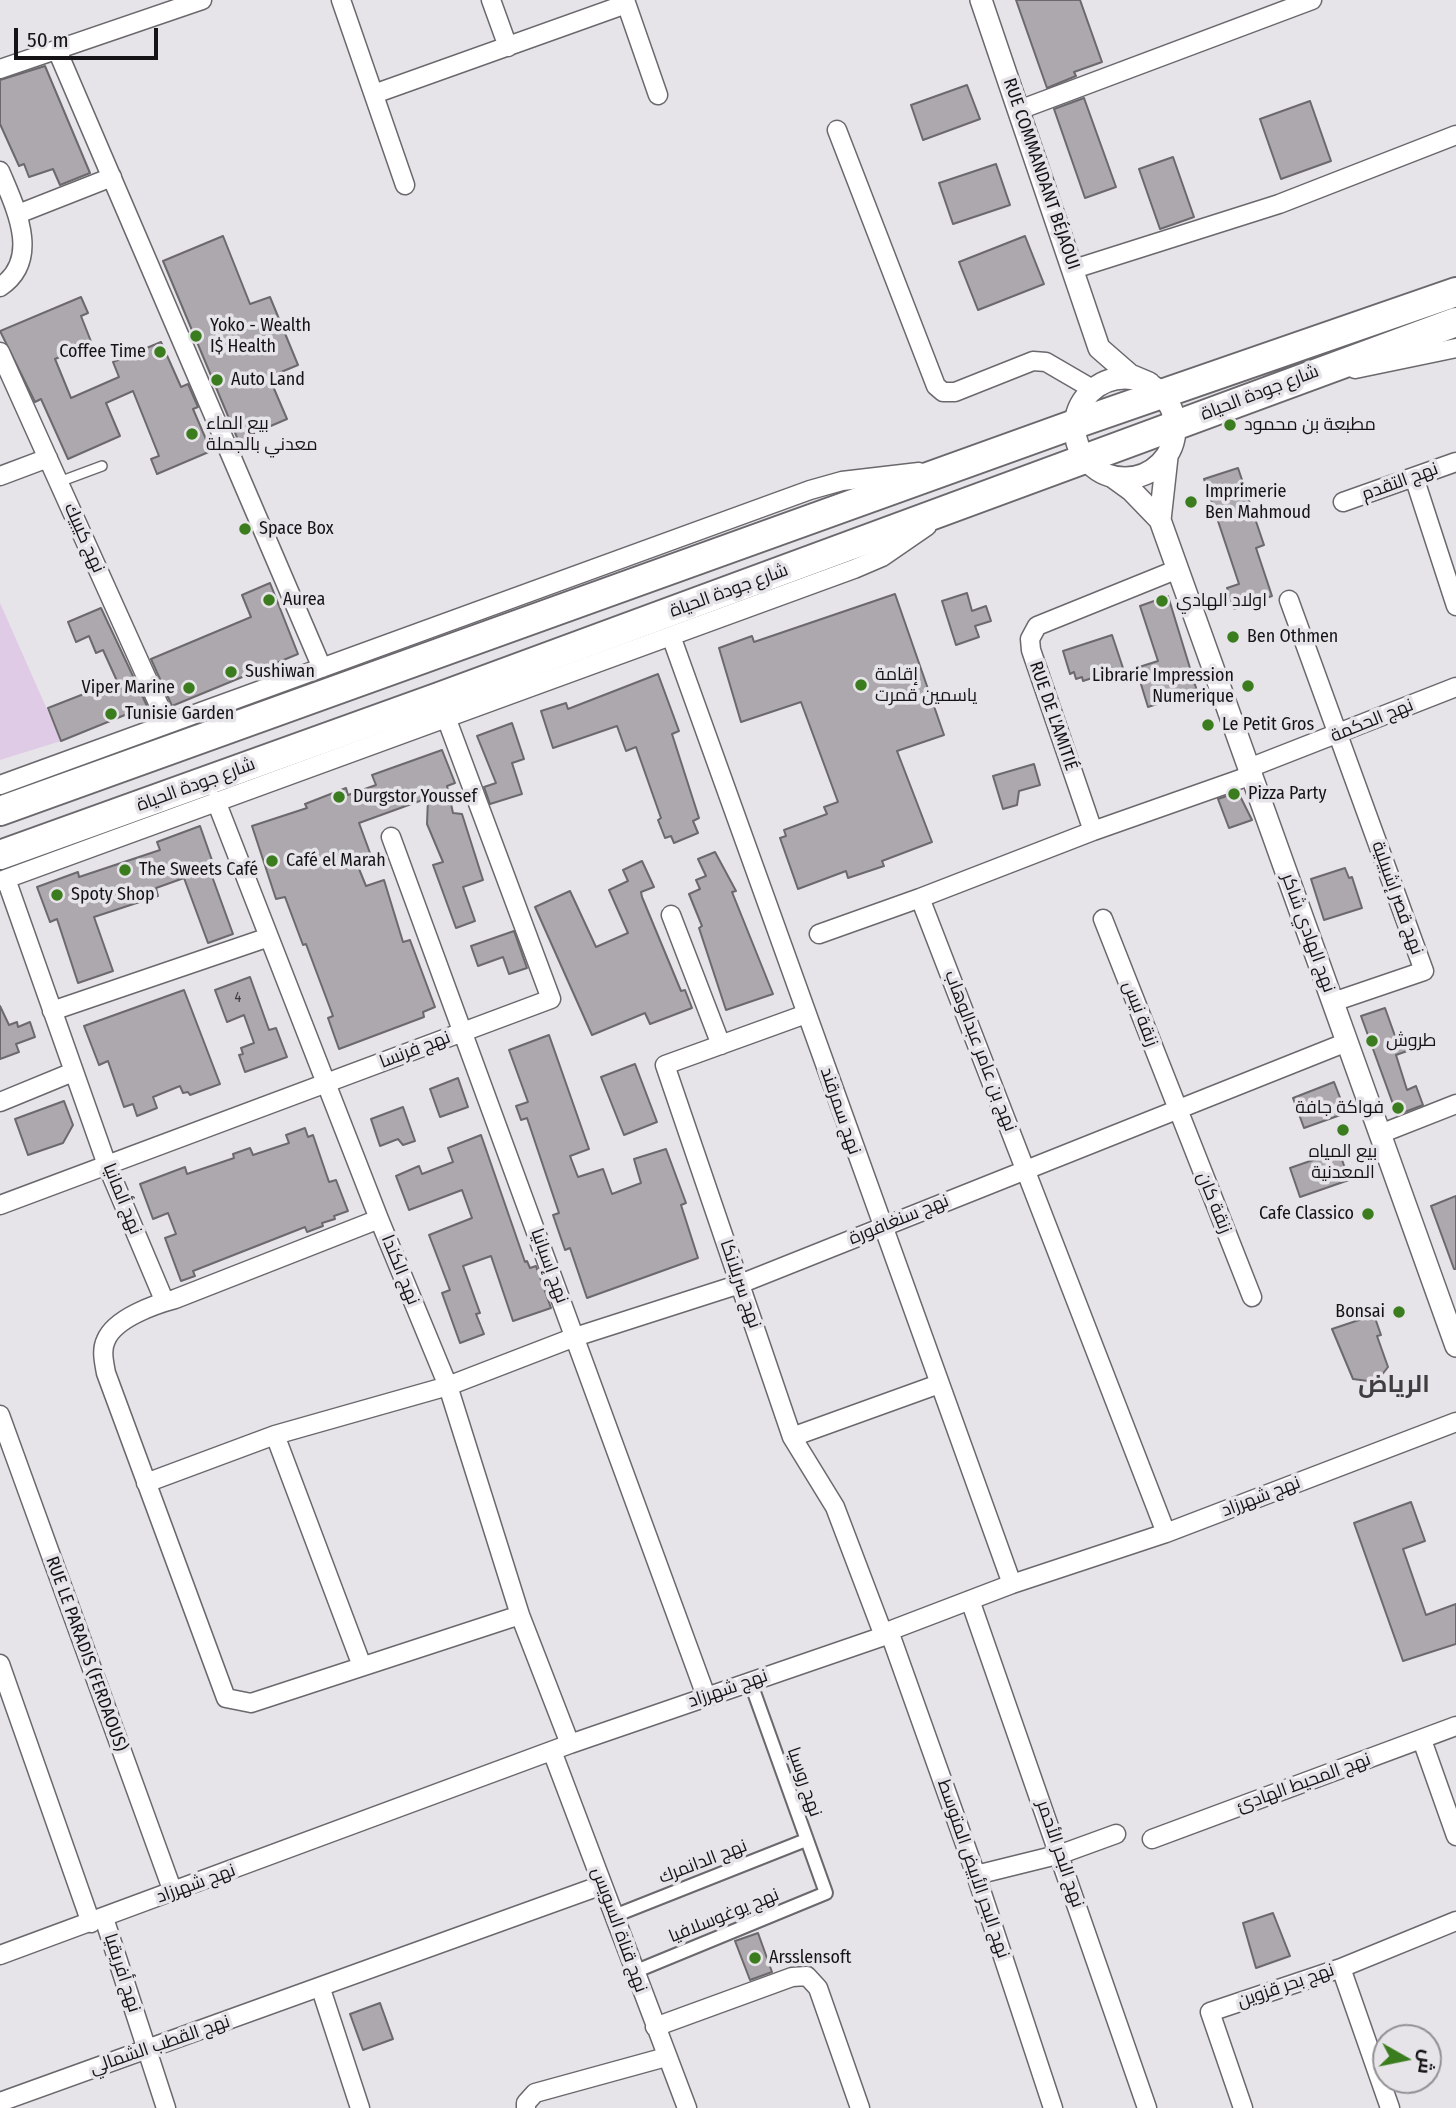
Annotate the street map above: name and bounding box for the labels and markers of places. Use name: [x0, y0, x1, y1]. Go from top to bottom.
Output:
place label: Yoko - Wealth I$ Health: [210, 315, 311, 358]
marker: Yoko - Wealth I$ Health: [188, 328, 204, 344]
place label: Coffee Time: [59, 341, 146, 363]
marker: Coffee Time: [152, 344, 168, 360]
place label: Auto Land: [231, 369, 305, 391]
marker: Auto Land: [209, 372, 225, 388]
place label: بيع الماء معدني بالجملة: [206, 413, 318, 456]
place label: مطبعة بن محمود: [1244, 414, 1376, 436]
marker: مطبعة بن محمود: [1222, 417, 1238, 433]
marker: بيع الماء معدني بالجملة: [184, 426, 200, 442]
place label: Imprimerie Ben Mahmoud: [1205, 481, 1311, 524]
marker: Imprimerie Ben Mahmoud: [1183, 494, 1199, 510]
place label: Space Box: [259, 518, 334, 540]
marker: Space Box: [237, 521, 253, 537]
place label: Aurea: [283, 589, 325, 611]
place label: اولاد الهادي: [1176, 590, 1267, 612]
marker: Aurea: [261, 592, 277, 608]
marker: اولاد الهادي: [1154, 593, 1170, 609]
place label: Ben Othmen: [1247, 626, 1338, 648]
marker: Ben Othmen: [1225, 629, 1241, 645]
place label: Sushiwan: [245, 661, 315, 683]
marker: Sushiwan: [223, 664, 239, 680]
place label: إقامة ياسمين قمرت: [875, 664, 977, 706]
place label: Librarie Impression Numerique: [1092, 665, 1234, 708]
place label: Viper Marine: [82, 677, 175, 699]
marker: إقامة ياسمين قمرت: [853, 677, 869, 693]
marker: Librarie Impression Numerique: [1240, 678, 1256, 694]
marker: Viper Marine: [181, 680, 197, 696]
place label: Tunisie Garden: [125, 703, 234, 725]
marker: Tunisie Garden: [103, 706, 119, 722]
place label: Le Petit Gros: [1222, 714, 1314, 736]
marker: Le Petit Gros: [1200, 717, 1216, 733]
place label: Pizza Party: [1248, 783, 1326, 805]
place label: Durgstor Youssef: [353, 786, 477, 808]
marker: Pizza Party: [1226, 786, 1242, 802]
marker: Durgstor Youssef: [331, 789, 347, 805]
place label: Café el Marah: [286, 850, 386, 872]
marker: Café el Marah: [264, 853, 280, 869]
place label: The Sweets Café: [139, 859, 258, 881]
marker: The Sweets Café: [117, 862, 133, 878]
place label: Spoty Shop: [71, 884, 155, 906]
marker: Spoty Shop: [49, 887, 65, 903]
place label: طروش: [1386, 1030, 1436, 1052]
marker: طروش: [1364, 1033, 1380, 1049]
place label: فواكة جافة: [1295, 1097, 1384, 1119]
marker: فواكة جافة: [1390, 1100, 1406, 1116]
marker: بيع المياه المعدنية: [1335, 1122, 1351, 1138]
place label: بيع المياه المعدنية: [1309, 1141, 1377, 1184]
place label: Cafe Classico: [1259, 1203, 1354, 1225]
marker: Cafe Classico: [1360, 1206, 1376, 1222]
place label: Bonsai: [1335, 1301, 1385, 1323]
marker: Bonsai: [1391, 1304, 1407, 1320]
place label: Arsslensoft: [769, 1947, 851, 1969]
marker: Arsslensoft: [747, 1950, 763, 1966]

